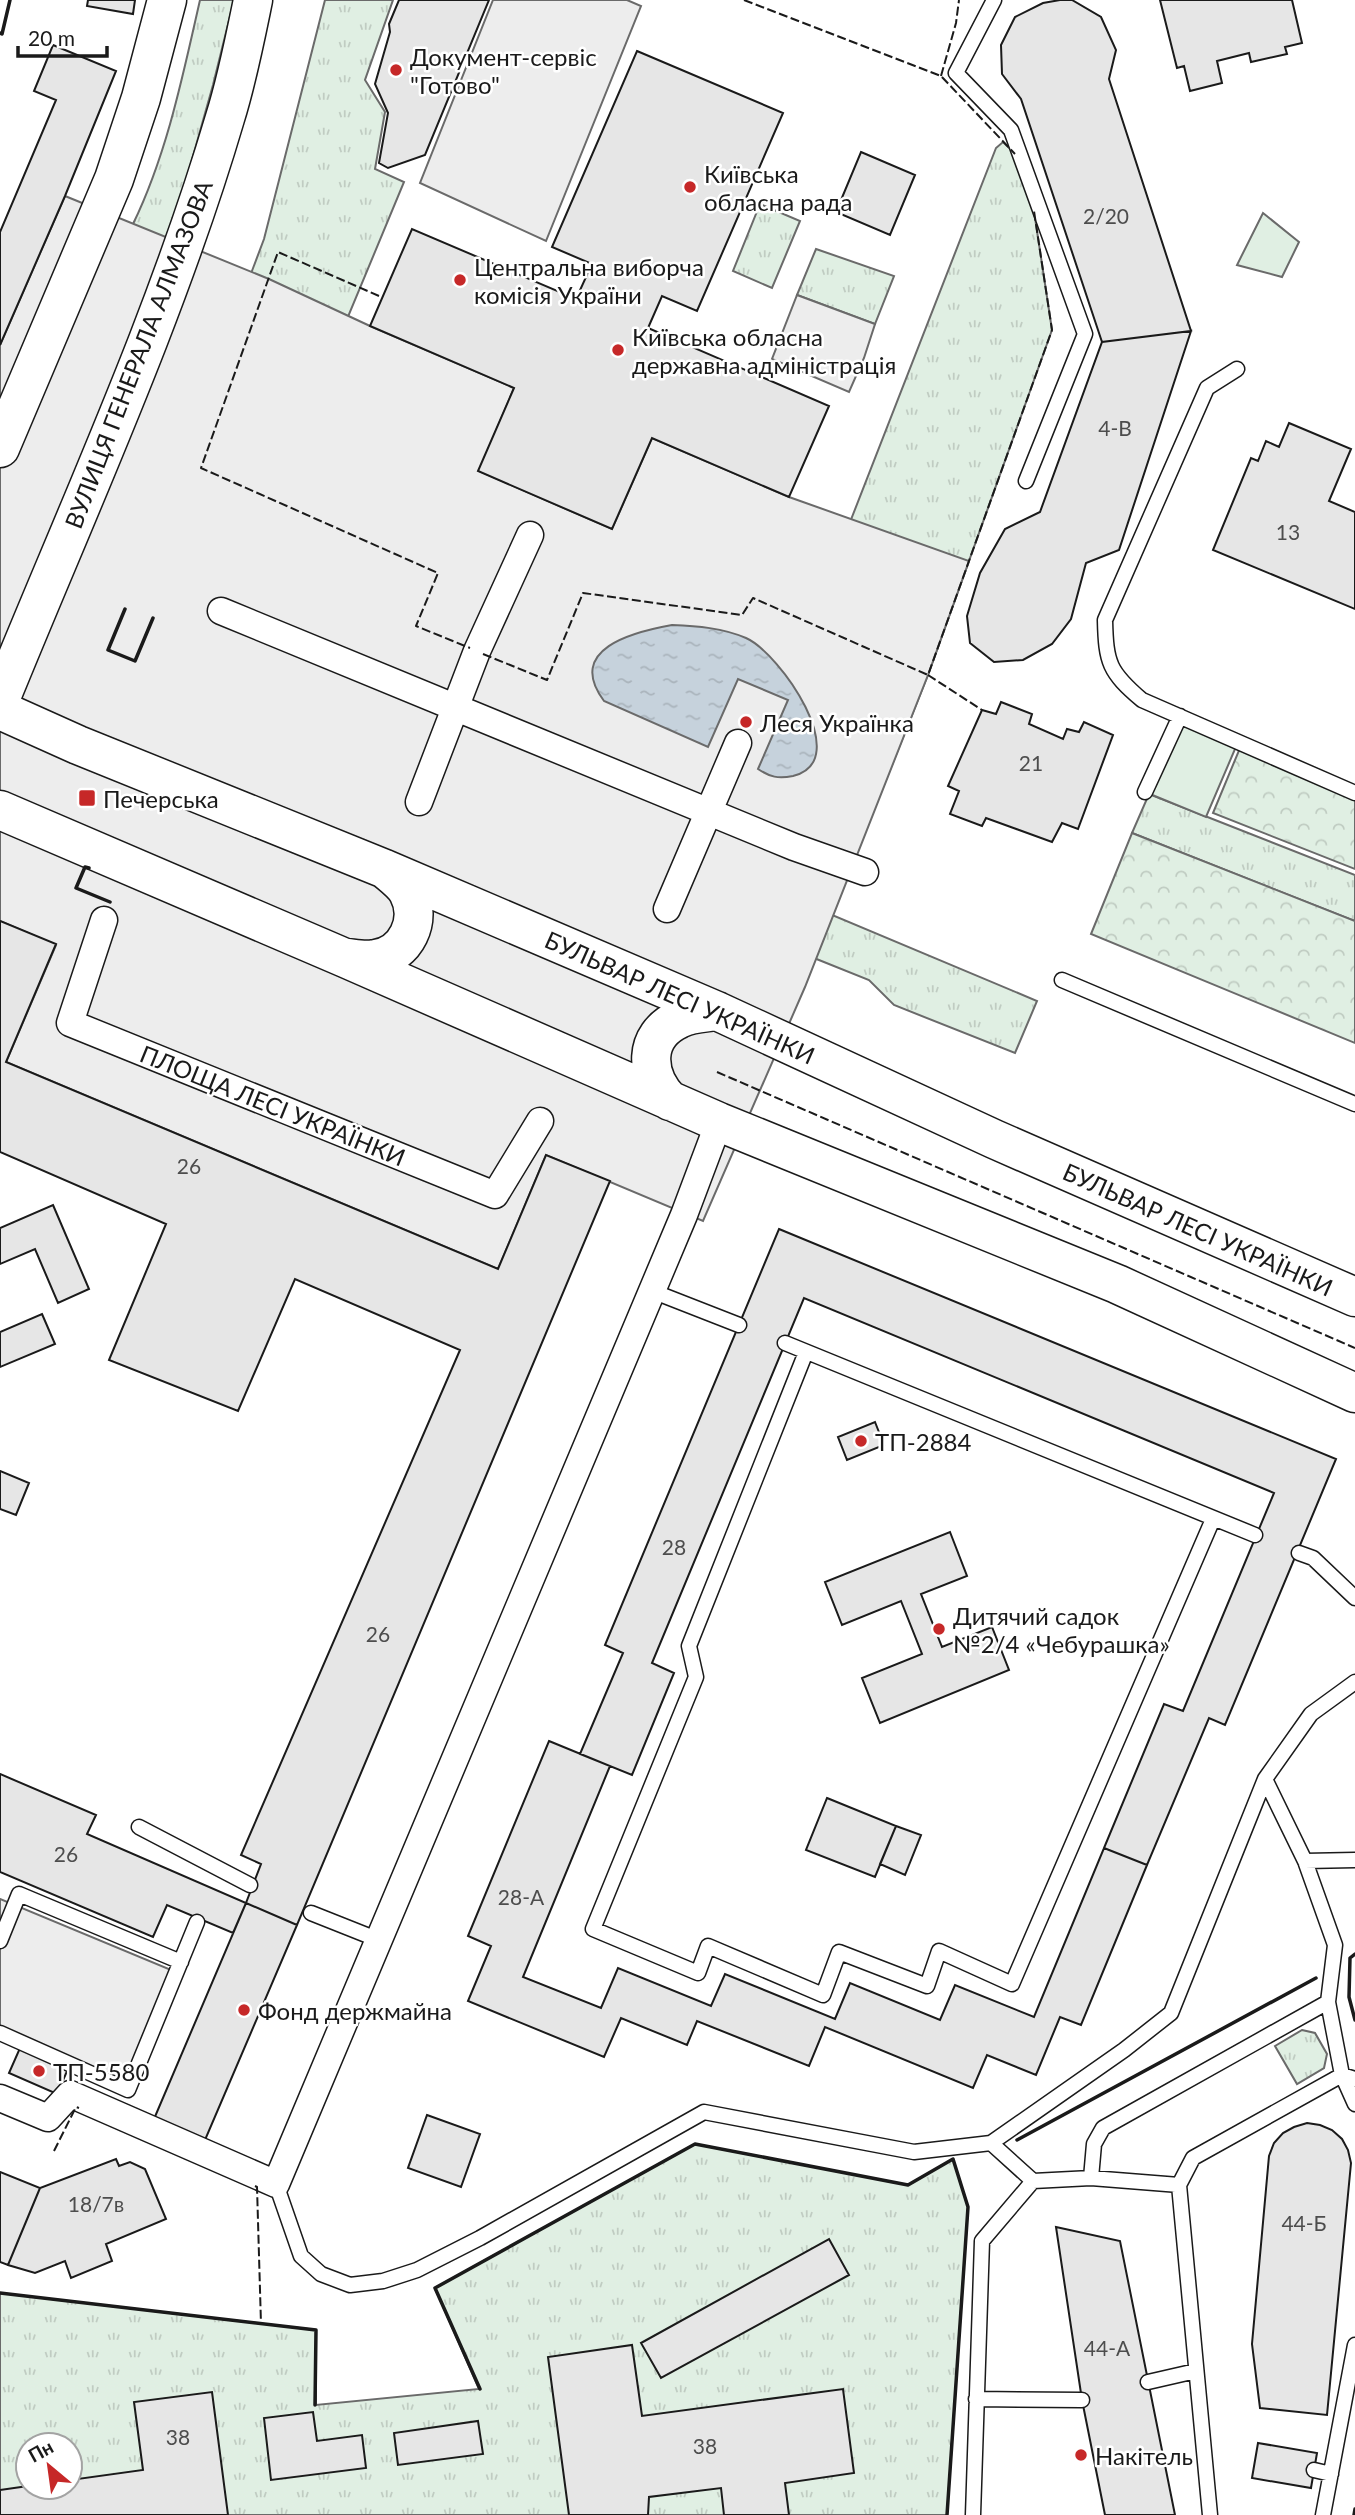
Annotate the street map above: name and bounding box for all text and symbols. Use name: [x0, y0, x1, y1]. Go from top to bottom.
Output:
scale bar: [18, 14, 107, 58]
text: 20 m: [28, 25, 75, 50]
place label: Документ-сервіс "Готово": [410, 42, 597, 99]
marker: Документ-сервіс "Готово": [388, 62, 404, 78]
place label: Київська обласна рада: [704, 159, 852, 216]
street label: ВУЛИЦЯ ГЕНЕРАЛА АЛМАЗОВА: [58, 175, 218, 532]
marker: Київська обласна рада: [682, 179, 698, 195]
house number: 2/20: [1083, 203, 1129, 228]
place label: Центральна виборча комісія України: [474, 252, 704, 309]
marker: Центральна виборча комісія України: [452, 272, 468, 288]
place label: Київська обласна державна адміністрація: [632, 322, 896, 379]
marker: Київська обласна державна адміністрація: [610, 342, 626, 358]
house number: 4-В: [1098, 415, 1132, 440]
house number: 13: [1276, 519, 1300, 544]
place label: Леся Українка: [759, 708, 914, 737]
marker: Леся Українка: [738, 714, 754, 730]
house number: 21: [1019, 750, 1043, 775]
place label: Печерська: [103, 784, 219, 813]
marker: Печерська: [77, 788, 97, 808]
street label: БУЛЬВАР ЛЕСІ УКРАЇНКИ: [541, 924, 819, 1070]
street label: ПЛОЩА ЛЕСІ УКРАЇНКИ: [136, 1038, 410, 1172]
house number: 26: [177, 1153, 201, 1178]
street label: БУЛЬВАР ЛЕСІ УКРАЇНКИ: [1059, 1156, 1337, 1302]
place label: ТП-2884: [875, 1427, 972, 1456]
marker: ТП-2884: [853, 1433, 869, 1449]
house number: 28: [662, 1534, 686, 1559]
place label: Дитячий садок №2/4 «Чебурашка»: [953, 1601, 1170, 1658]
house number: 26: [366, 1621, 390, 1646]
marker: Дитячий садок №2/4 «Чебурашка»: [931, 1621, 947, 1637]
house number: 26: [54, 1841, 78, 1866]
house number: 28-А: [498, 1884, 545, 1909]
place label: Фонд держмайна: [258, 1996, 452, 2025]
marker: Фонд держмайна: [236, 2002, 252, 2018]
place label: ТП-5580: [53, 2057, 150, 2086]
marker: ТП-5580: [31, 2063, 47, 2079]
house number: 18/7в: [68, 2191, 124, 2216]
house number: 44-Б: [1281, 2210, 1327, 2235]
house number: 44-А: [1084, 2335, 1131, 2360]
house number: 38: [166, 2424, 190, 2449]
north arrow: [14, 2431, 84, 2501]
house number: 38: [693, 2433, 717, 2458]
text: Пн: [24, 2435, 57, 2467]
place label: Накітель: [1095, 2441, 1193, 2470]
marker: Накітель: [1073, 2447, 1089, 2463]

